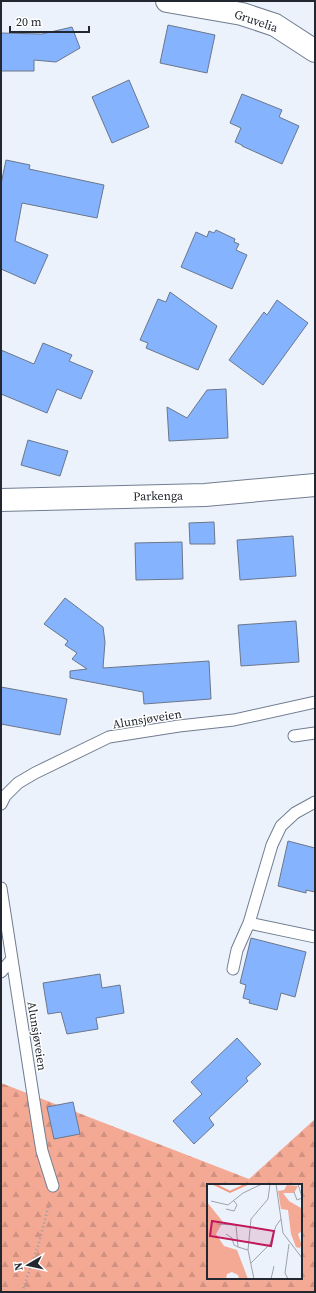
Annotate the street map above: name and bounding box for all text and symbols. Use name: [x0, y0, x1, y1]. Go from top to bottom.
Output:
street label: Gruvelia: [232, 6, 281, 36]
scale bar: [10, 8, 89, 34]
text: 20 m: [16, 14, 42, 30]
street label: Parkenga: [133, 488, 184, 504]
street label: Alunsjøveien: [111, 706, 183, 732]
street label: Alunsjøveien: [24, 1000, 50, 1072]
inset map: [207, 1184, 302, 1279]
north arrow: [8, 1245, 48, 1285]
text: N: [11, 1261, 27, 1272]

